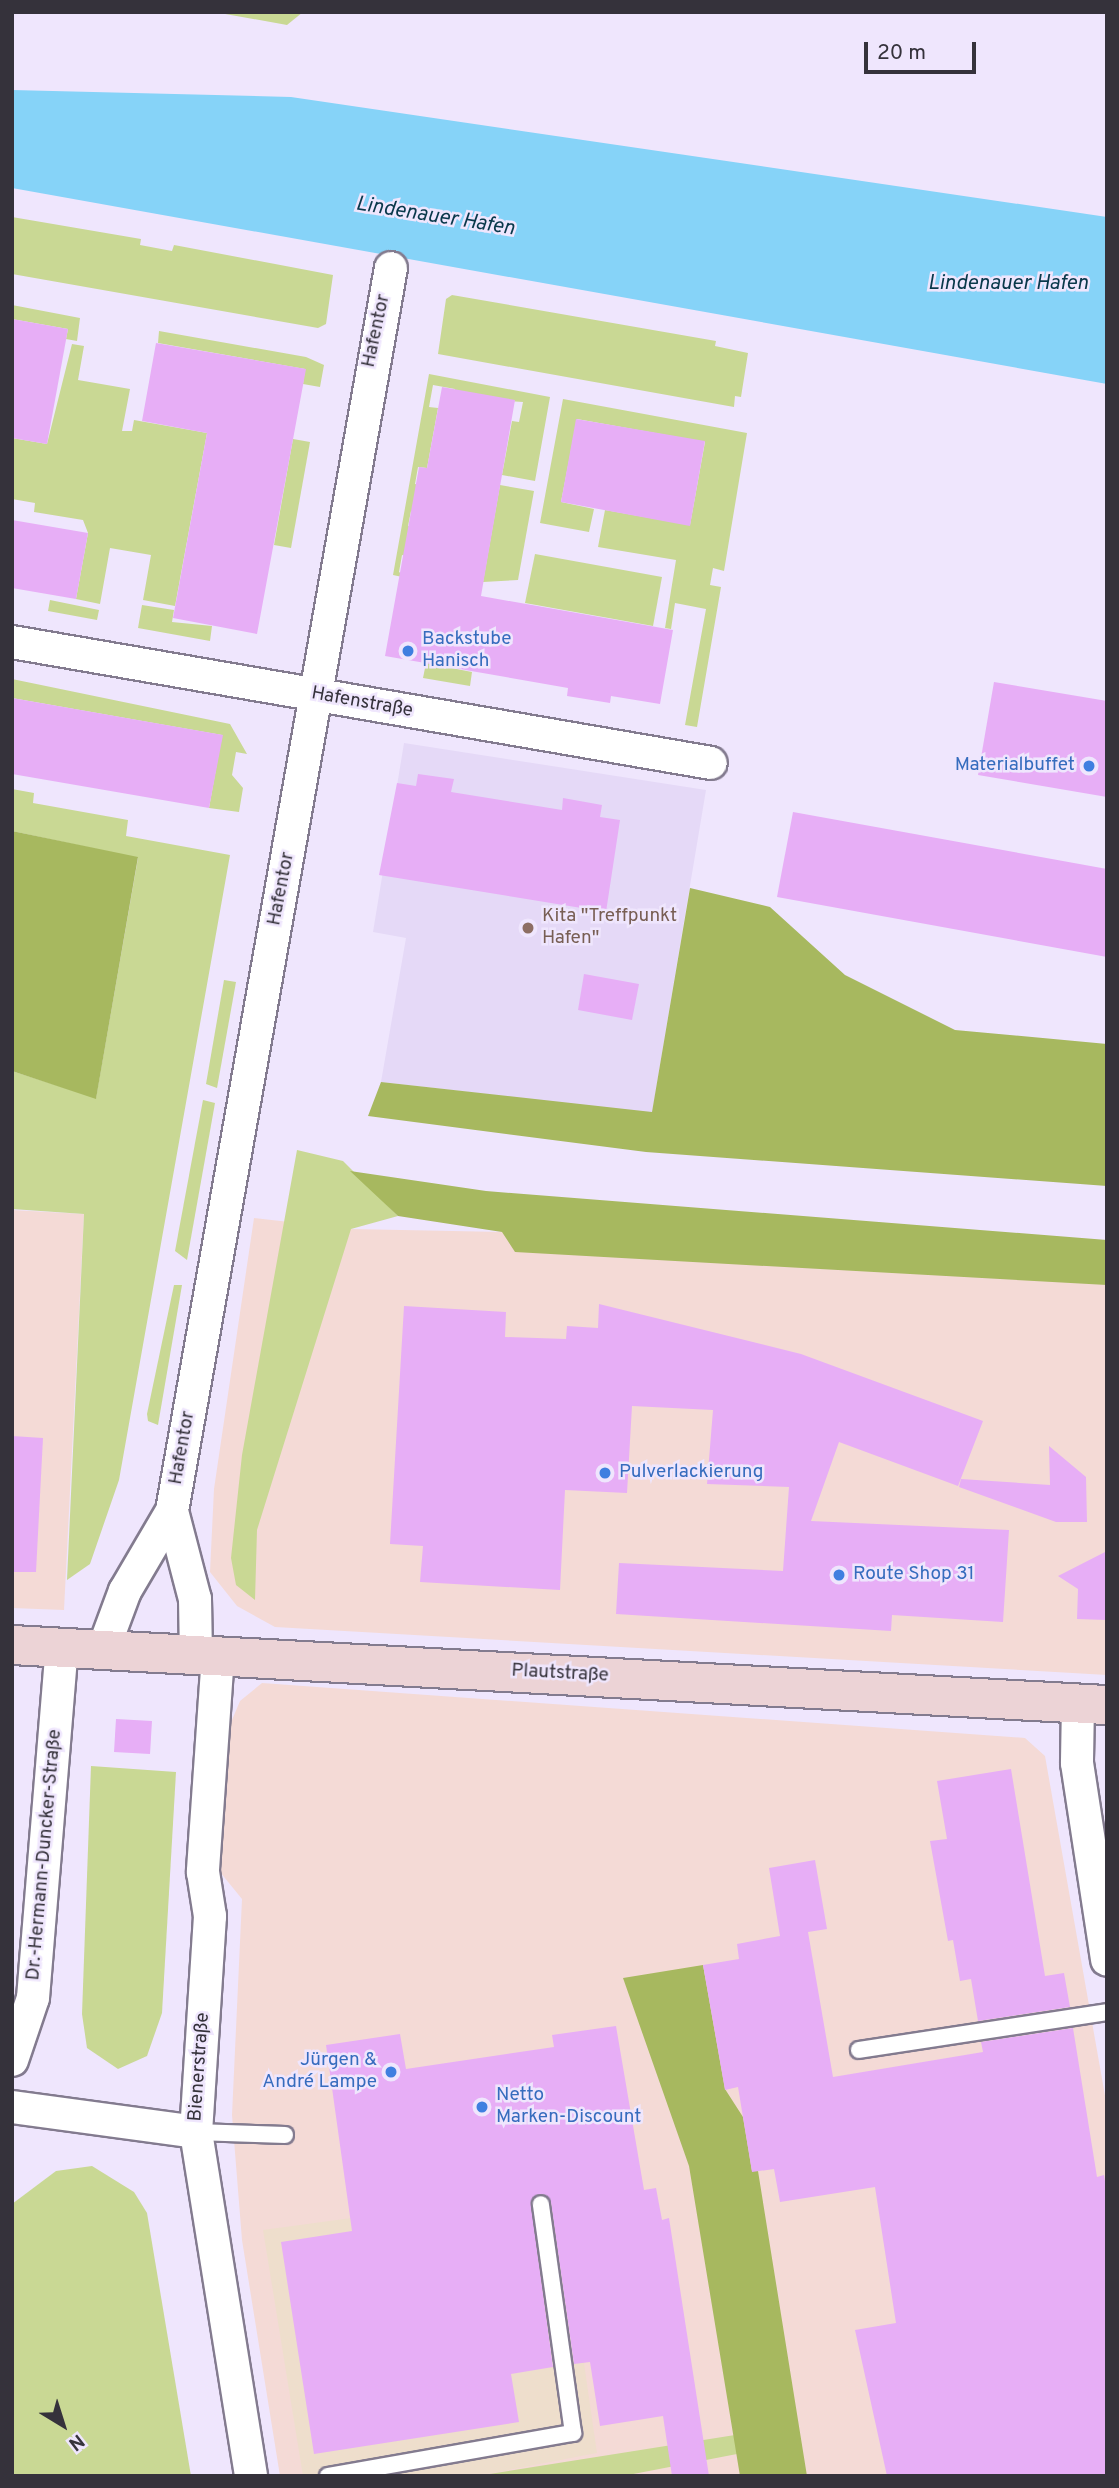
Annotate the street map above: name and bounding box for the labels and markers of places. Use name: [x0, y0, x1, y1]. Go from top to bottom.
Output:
place label: Backstube Hanisch: [422, 629, 511, 673]
marker: Backstube Hanisch: [400, 643, 416, 659]
place label: Materialbuffet: [955, 755, 1075, 777]
marker: Materialbuffet: [1081, 758, 1097, 774]
place label: Kita "Treffpunkt Hafen": [542, 906, 677, 950]
marker: Kita "Treffpunkt Hafen": [520, 920, 536, 936]
place label: Pulverlackierung: [619, 1462, 763, 1484]
marker: Pulverlackierung: [597, 1465, 613, 1481]
place label: Route Shop 31: [853, 1564, 975, 1586]
marker: Route Shop 31: [831, 1567, 847, 1583]
place label: Jürgen & André Lampe: [262, 2050, 377, 2094]
marker: Jürgen & André Lampe: [383, 2064, 399, 2080]
place label: Netto Marken-Discount: [496, 2085, 641, 2129]
marker: Netto Marken-Discount: [474, 2099, 490, 2115]

